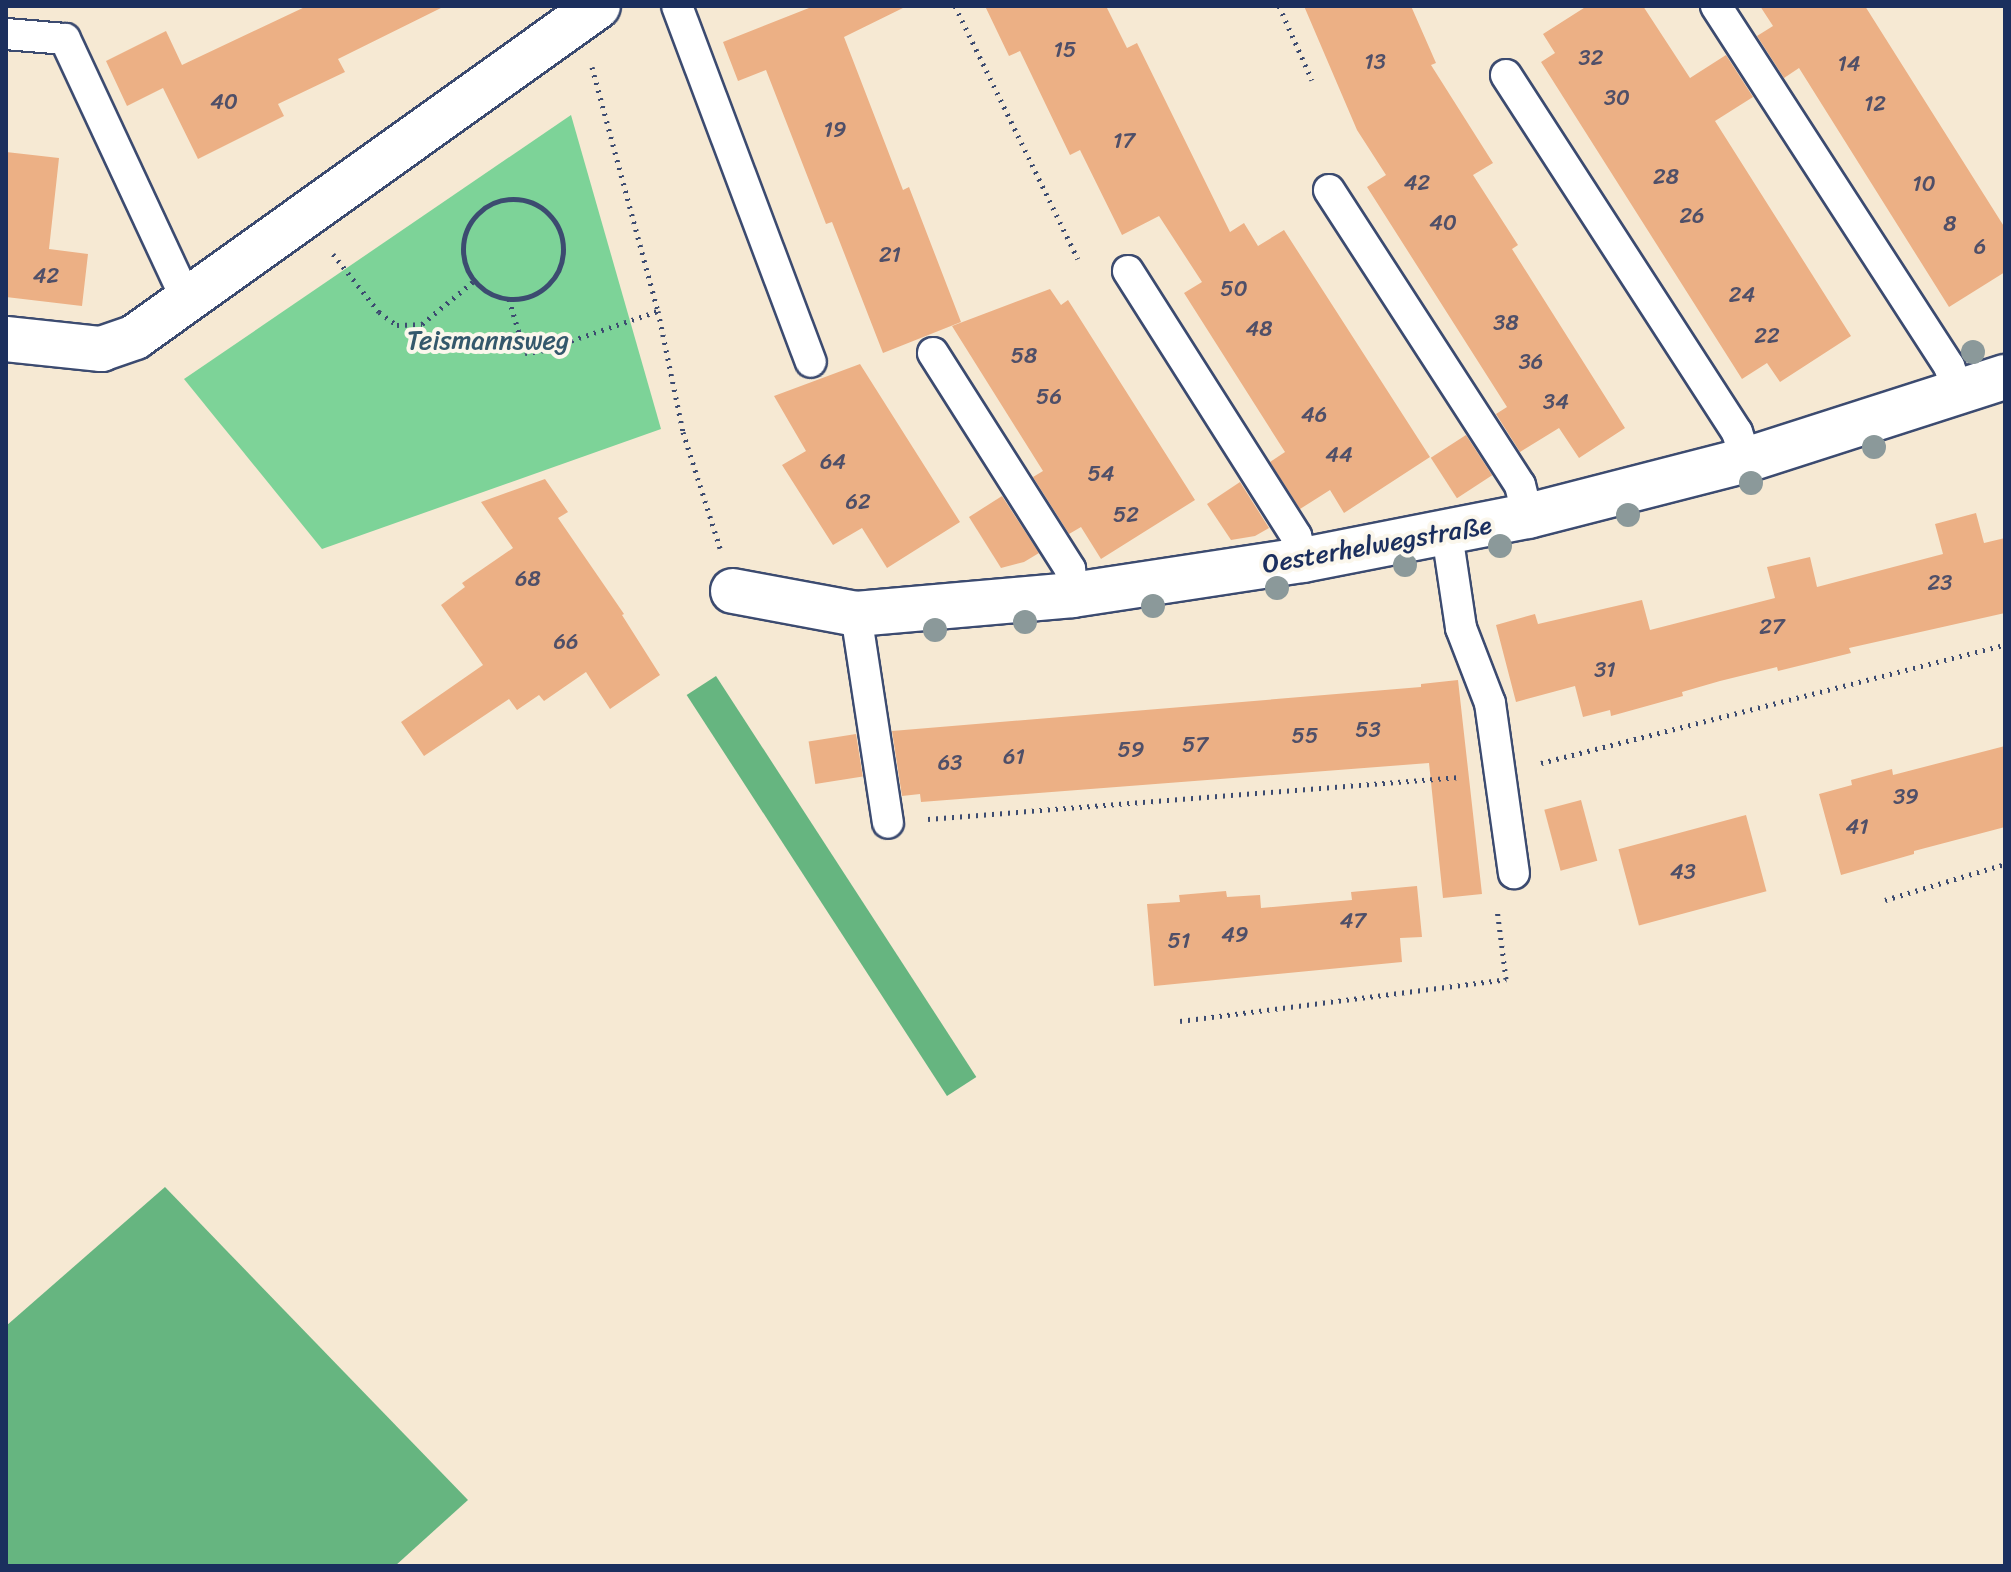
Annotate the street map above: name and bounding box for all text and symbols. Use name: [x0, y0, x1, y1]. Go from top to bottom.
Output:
house number: 15: [1054, 37, 1076, 63]
house number: 32: [1579, 45, 1603, 71]
house number: 13: [1364, 49, 1386, 75]
house number: 14: [1837, 51, 1861, 77]
house number: 30: [1604, 85, 1630, 111]
house number: 40: [210, 89, 238, 115]
house number: 12: [1864, 91, 1886, 117]
house number: 19: [824, 117, 846, 143]
house number: 17: [1113, 128, 1135, 154]
house number: 28: [1653, 164, 1679, 190]
house number: 42: [1404, 170, 1430, 196]
house number: 10: [1912, 171, 1936, 197]
house number: 26: [1679, 203, 1705, 229]
house number: 40: [1429, 210, 1457, 236]
house number: 8: [1943, 211, 1957, 237]
house number: 6: [1974, 234, 1986, 260]
house number: 21: [879, 242, 901, 268]
house number: 42: [33, 263, 59, 289]
house number: 50: [1220, 276, 1248, 302]
house number: 24: [1729, 282, 1755, 308]
house number: 38: [1493, 310, 1519, 336]
house number: 48: [1245, 316, 1273, 342]
house number: 22: [1754, 323, 1780, 349]
park label: Teismannsweg: [407, 325, 569, 357]
house number: 58: [1011, 343, 1037, 369]
house number: 36: [1519, 349, 1543, 375]
house number: 56: [1036, 384, 1062, 410]
house number: 34: [1543, 389, 1569, 415]
house number: 46: [1301, 402, 1327, 428]
house number: 44: [1325, 442, 1353, 468]
house number: 64: [820, 449, 846, 475]
house number: 54: [1087, 461, 1115, 487]
house number: 62: [845, 489, 871, 515]
house number: 52: [1113, 502, 1139, 528]
street label: Oesterhelwegstraße: [1260, 509, 1494, 581]
house number: 68: [515, 566, 541, 592]
house number: 23: [1928, 570, 1952, 596]
house number: 27: [1759, 614, 1785, 640]
house number: 66: [554, 629, 578, 655]
house number: 31: [1594, 657, 1616, 683]
house number: 53: [1355, 717, 1381, 743]
house number: 55: [1292, 723, 1318, 749]
house number: 57: [1182, 732, 1208, 758]
house number: 59: [1118, 737, 1144, 763]
house number: 61: [1003, 744, 1025, 770]
house number: 63: [938, 750, 962, 776]
house number: 39: [1893, 784, 1919, 810]
house number: 41: [1845, 814, 1869, 840]
house number: 43: [1670, 859, 1696, 885]
house number: 47: [1340, 908, 1366, 934]
house number: 49: [1221, 922, 1249, 948]
house number: 51: [1168, 928, 1190, 954]

